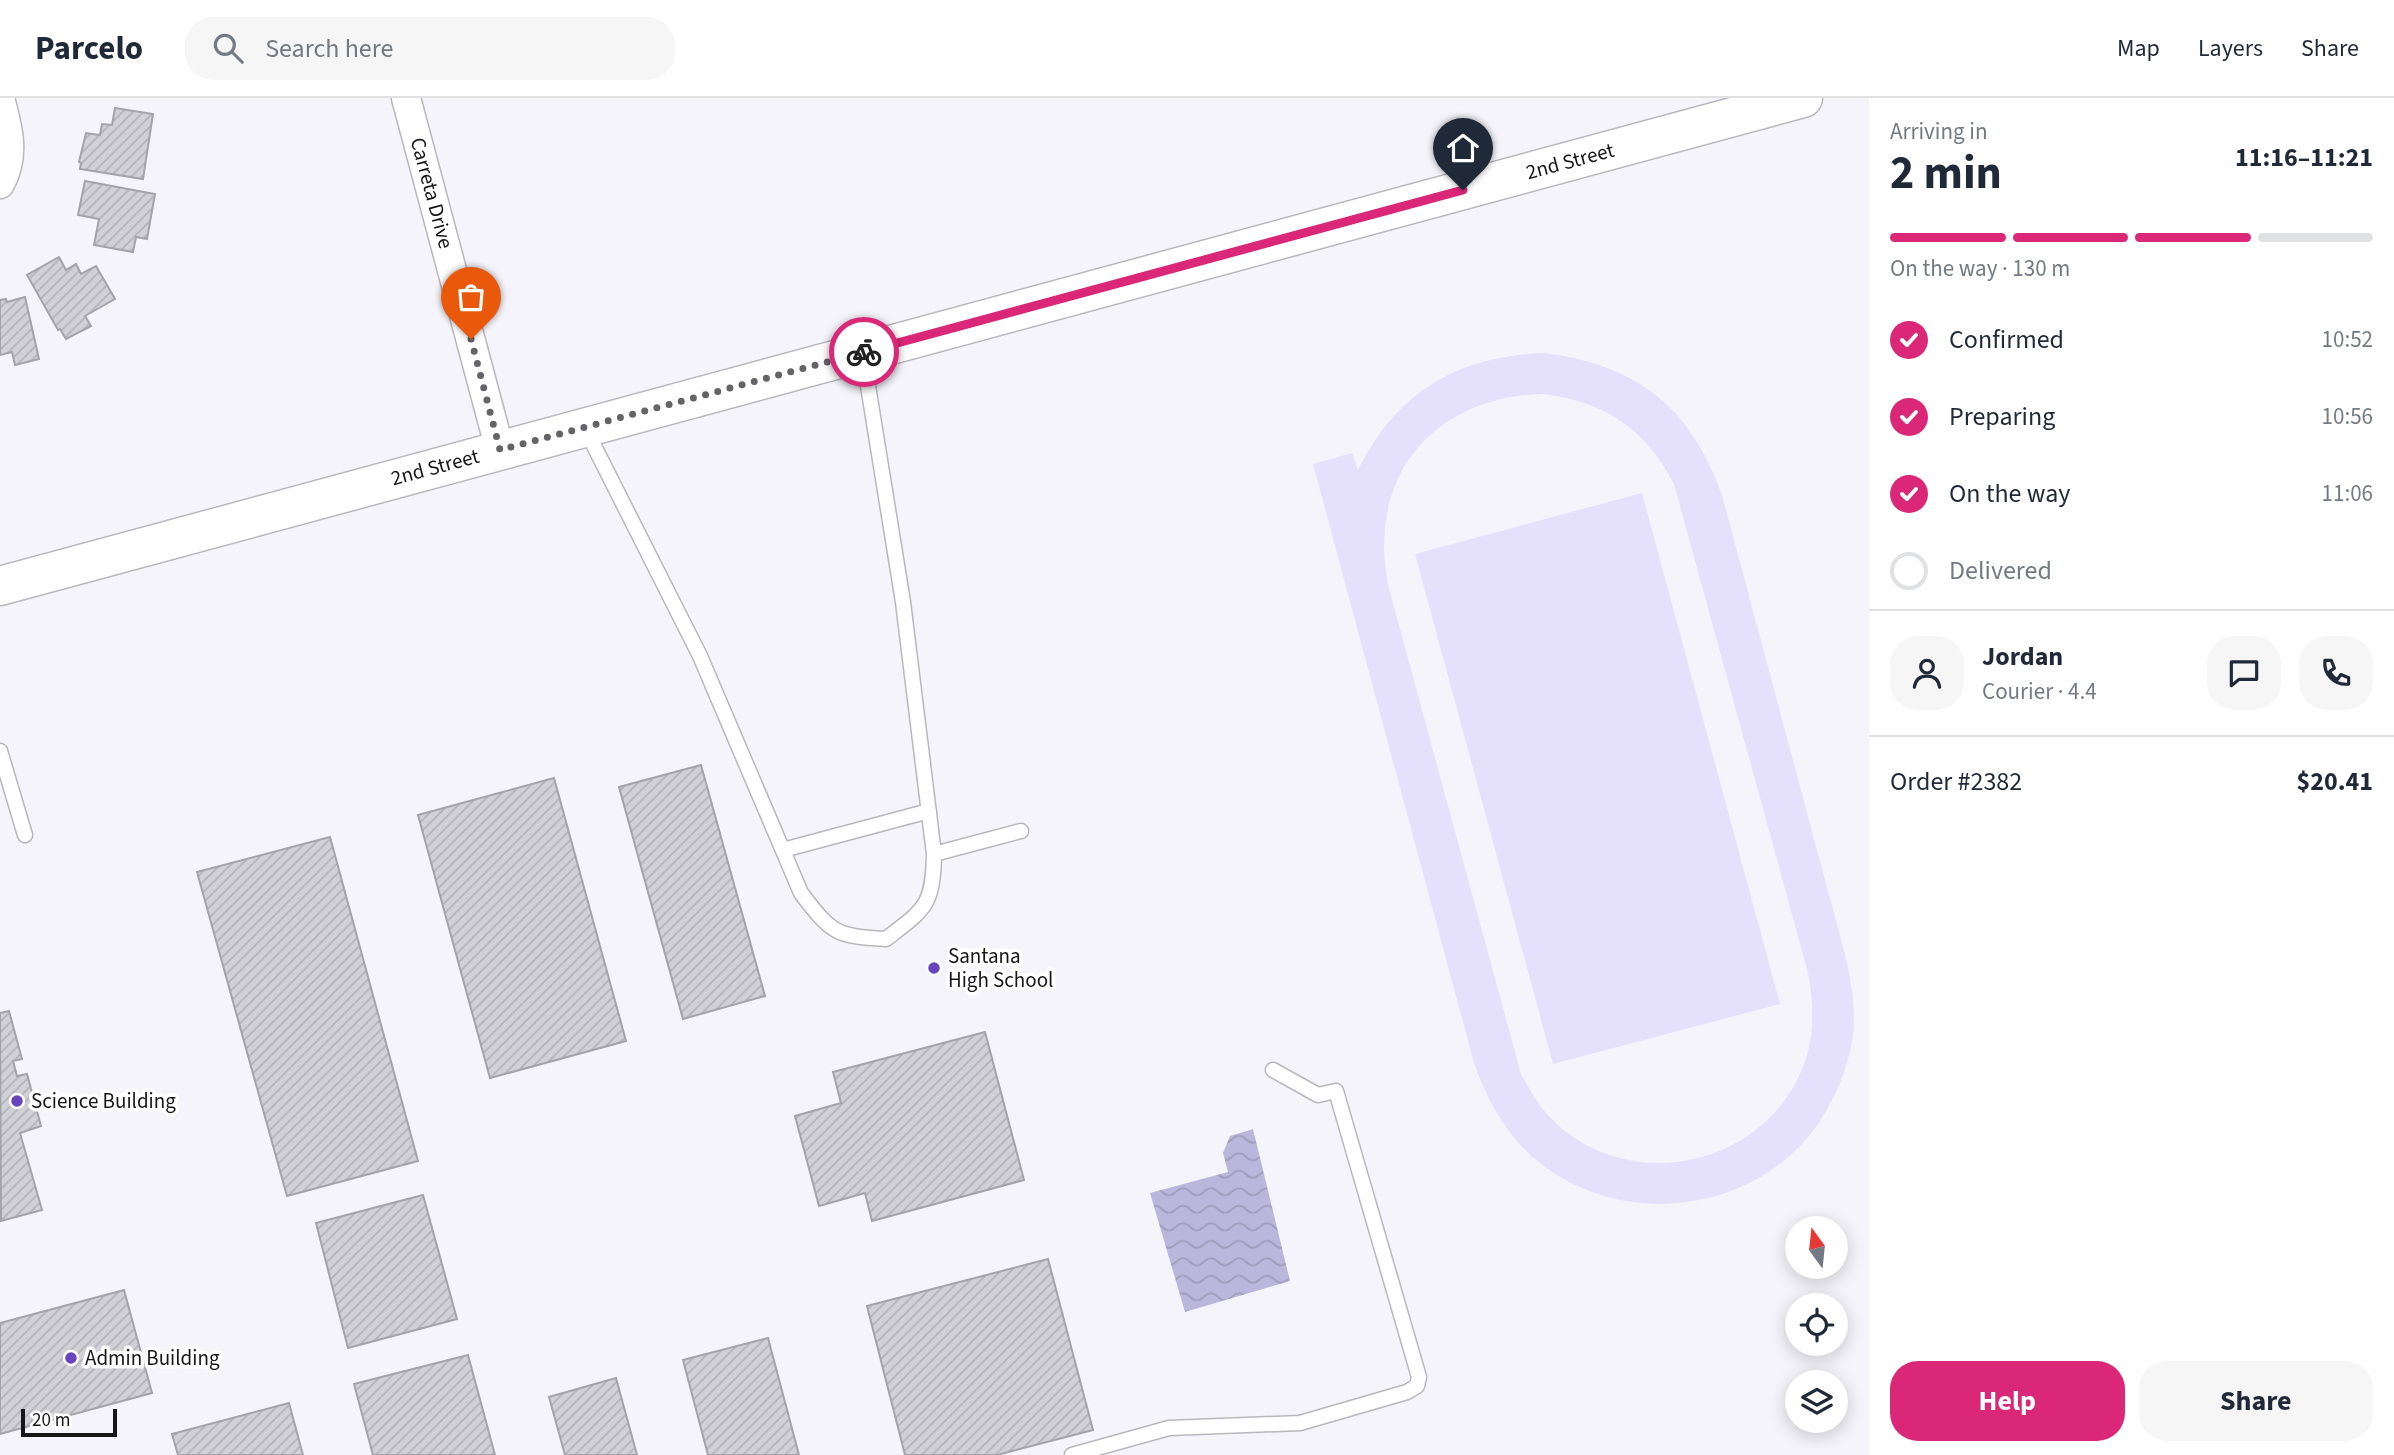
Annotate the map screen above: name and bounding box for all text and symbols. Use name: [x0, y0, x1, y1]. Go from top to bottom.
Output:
search box: [185, 17, 675, 80]
text: Parcelo: [35, 25, 143, 72]
icon: search: [209, 29, 247, 67]
text: Search here: [265, 30, 393, 67]
text: Map: [2117, 31, 2160, 66]
text: Layers: [2198, 31, 2263, 66]
text: Share: [2301, 31, 2359, 66]
text: Arriving in: [1890, 115, 1988, 148]
pin: [1433, 118, 1493, 190]
icon: home: [1444, 129, 1482, 167]
street label: Carreta Drive: [403, 134, 461, 252]
street label: 2nd Street: [1522, 135, 1618, 187]
text: 11:16–11:21: [2235, 139, 2373, 176]
text: 2 min: [1890, 141, 2002, 206]
text: On the way · 130 m: [1890, 252, 2070, 285]
pin: [441, 267, 501, 339]
icon: bag: [452, 278, 490, 316]
courier: [829, 317, 899, 387]
icon: check: [1890, 321, 1928, 359]
text: Confirmed: [1949, 321, 2064, 358]
text: 10:52: [2322, 323, 2373, 356]
icon: bike: [845, 333, 883, 371]
icon: check: [1890, 398, 1928, 436]
text: Preparing: [1949, 398, 2055, 435]
text: 10:56: [2322, 400, 2373, 433]
street label: 2nd Street: [387, 441, 483, 493]
icon: check: [1890, 475, 1928, 513]
text: On the way: [1949, 475, 2070, 512]
text: 11:06: [2322, 477, 2373, 510]
text: Delivered: [1949, 552, 2052, 589]
button: person: [1890, 636, 1964, 710]
button: chat: [2207, 636, 2281, 710]
button: phone: [2299, 636, 2373, 710]
text: Jordan: [1982, 638, 2063, 675]
text: Courier · 4.4: [1982, 675, 2097, 708]
text: Order #2382: [1890, 763, 2022, 800]
text: $20.41: [2297, 763, 2373, 800]
place label: Santana High School: [948, 941, 1053, 995]
marker: Santana High School: [926, 960, 942, 976]
place label: Science Building: [31, 1086, 176, 1116]
marker: Science Building: [9, 1093, 25, 1109]
north arrow: [1785, 1216, 1848, 1279]
map controls: [1785, 1216, 1848, 1433]
button: locate: [1785, 1293, 1848, 1356]
place label: Admin Building: [85, 1343, 220, 1373]
marker: Admin Building: [63, 1350, 79, 1366]
button: Help: [1890, 1361, 2125, 1441]
button: Share: [2139, 1361, 2373, 1441]
button: layers: [1785, 1370, 1848, 1433]
scale bar: [21, 1406, 117, 1438]
text: 20 m: [32, 1407, 70, 1434]

